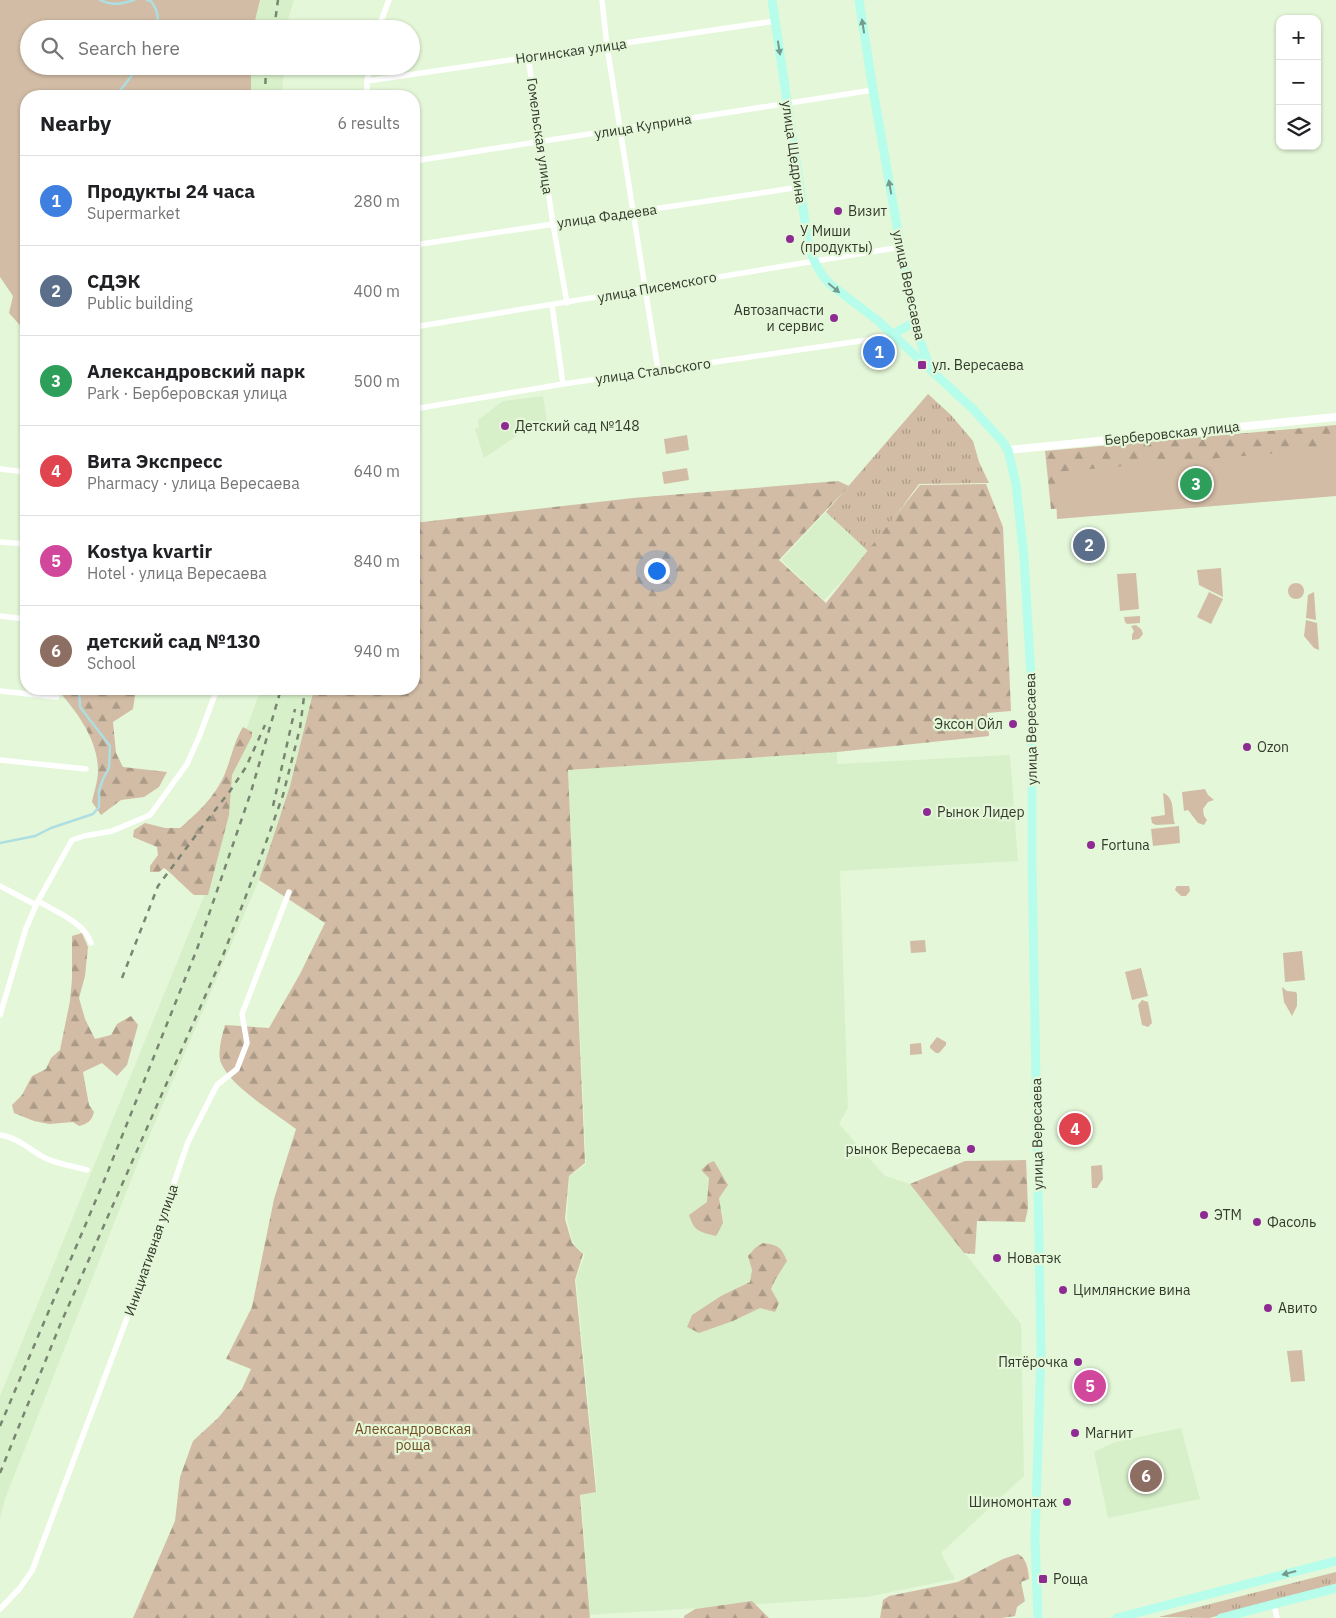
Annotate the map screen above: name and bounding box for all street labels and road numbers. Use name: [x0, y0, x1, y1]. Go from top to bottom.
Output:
street label: Ногинская улица: [514, 34, 628, 68]
street label: Гомельская улица: [523, 76, 557, 196]
street label: улица Щедрина: [778, 99, 810, 205]
street label: улица Куприна: [593, 109, 693, 143]
street label: улица Фадеева: [556, 200, 659, 232]
street label: улица Вересаева: [889, 228, 930, 342]
street label: улица Писемского: [596, 268, 718, 306]
street label: улица Стальского: [594, 354, 712, 388]
street label: Берберовская улица: [1104, 417, 1241, 449]
street label: улица Вересаева: [1021, 672, 1041, 785]
street label: улица Вересаева: [1027, 1077, 1047, 1190]
street label: Инициативная улица: [120, 1181, 182, 1318]

